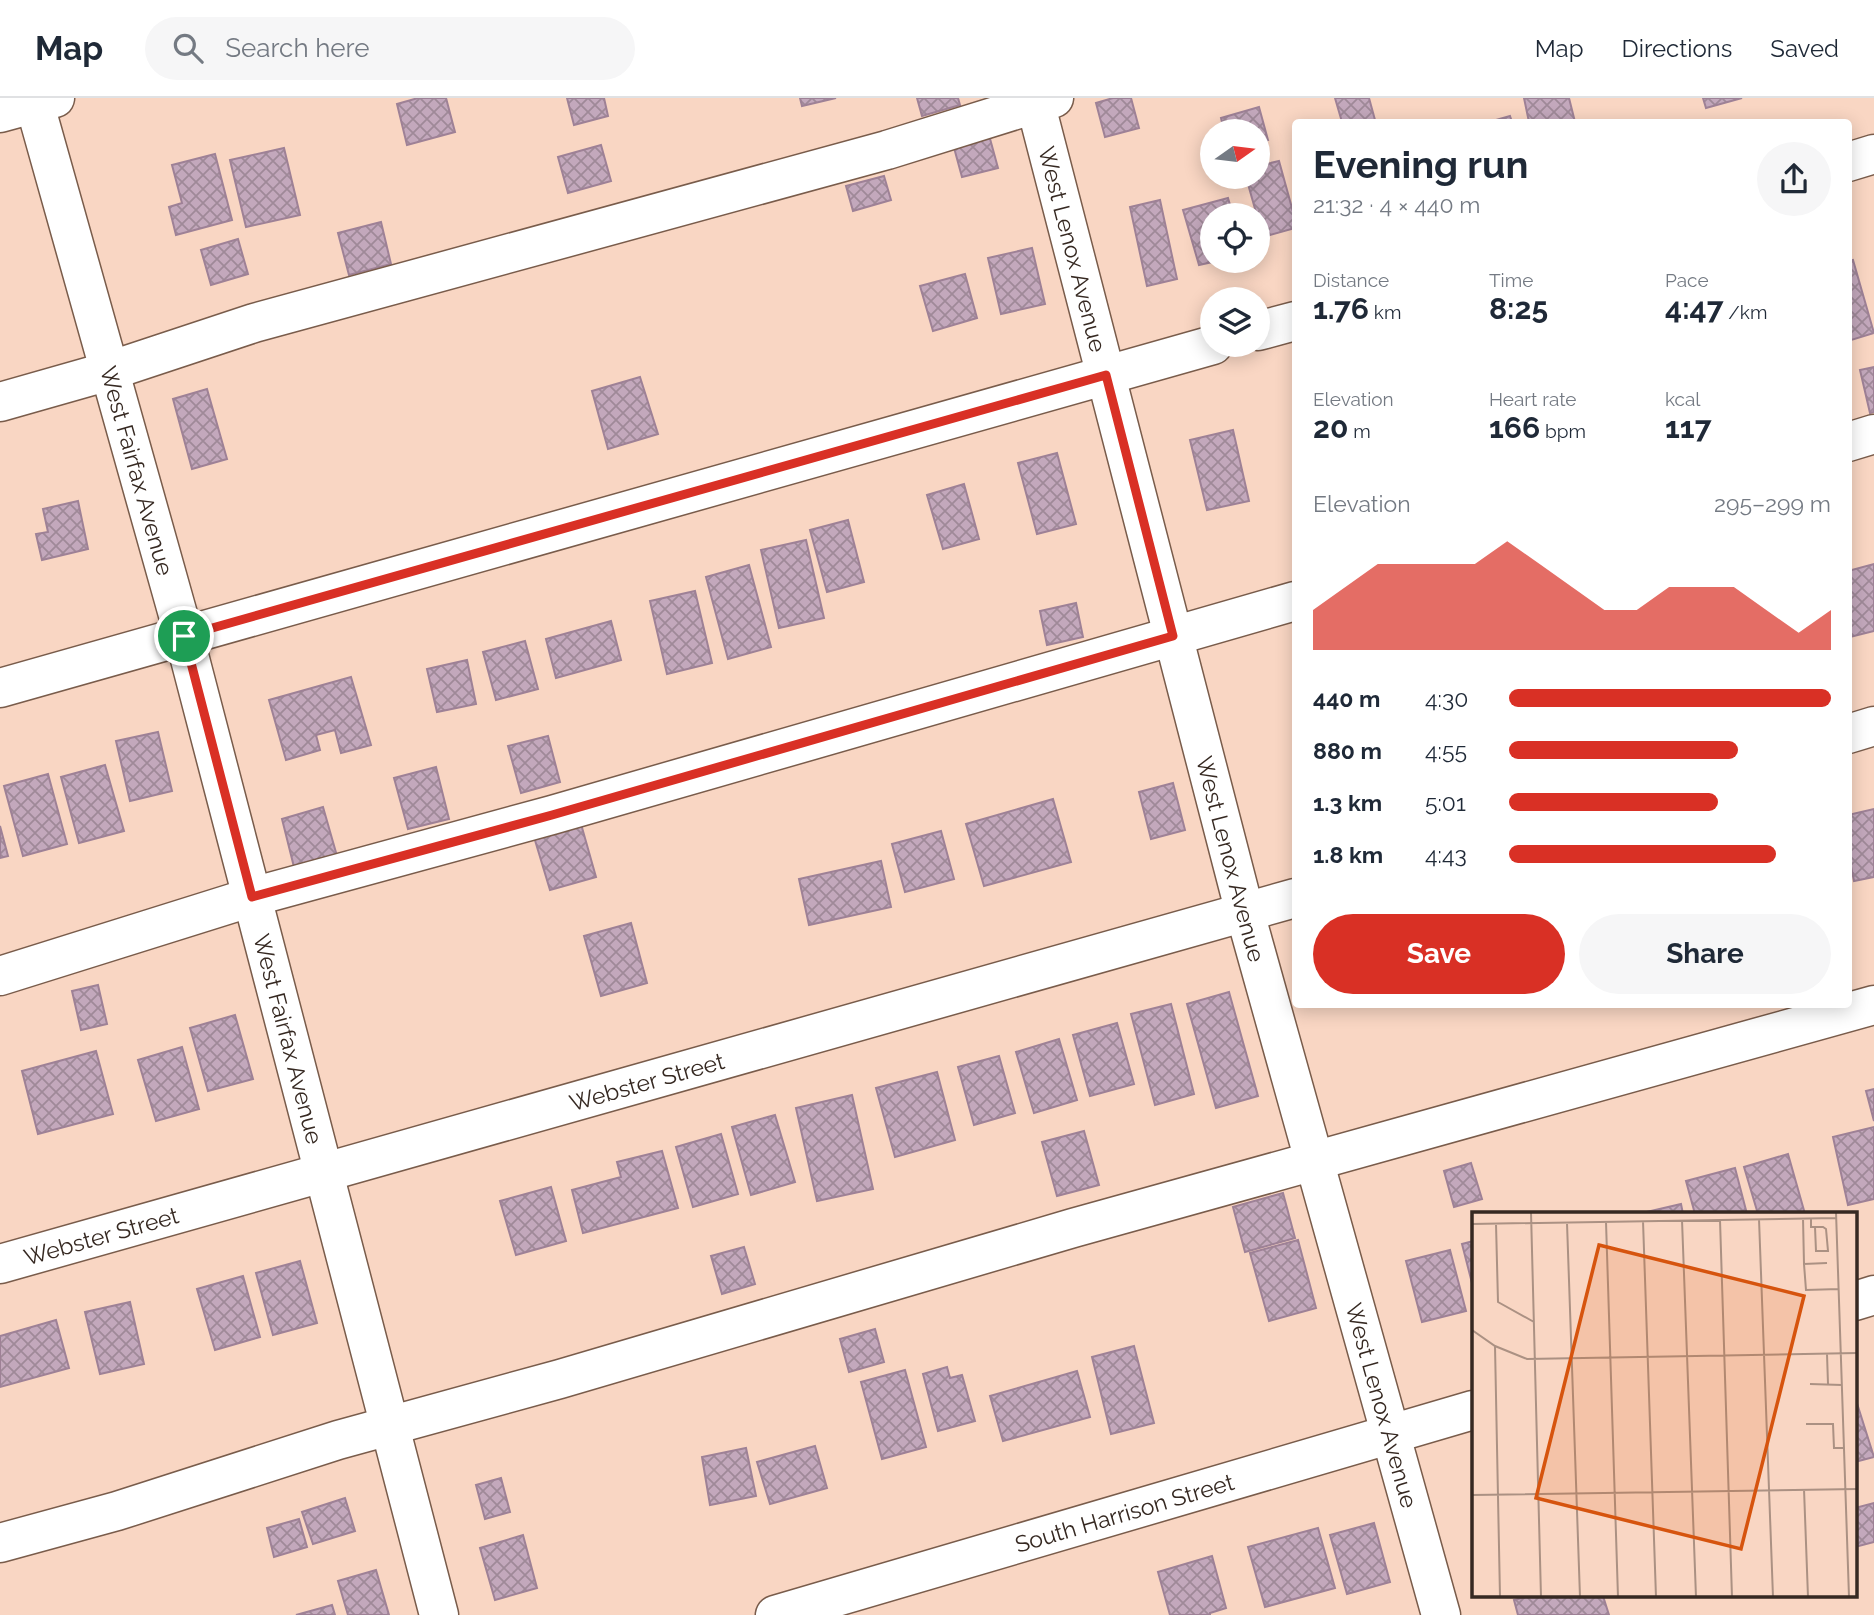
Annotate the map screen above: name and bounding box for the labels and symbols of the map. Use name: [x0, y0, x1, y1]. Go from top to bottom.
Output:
north arrow: [1200, 119, 1270, 189]
street label: West Lenox Avenue: [1034, 143, 1113, 355]
street label: West Fairfax Avenue: [95, 363, 180, 578]
pin: [154, 606, 214, 666]
street label: West Lenox Avenue: [1191, 753, 1271, 965]
street label: West Fairfax Avenue: [249, 931, 329, 1147]
street label: Webster Street: [566, 1046, 727, 1116]
street label: Webster Street: [21, 1201, 182, 1270]
inset map: [1472, 1212, 1856, 1598]
street label: West Lenox Avenue: [1341, 1300, 1424, 1511]
street label: South Harrison Street: [1012, 1467, 1237, 1557]

